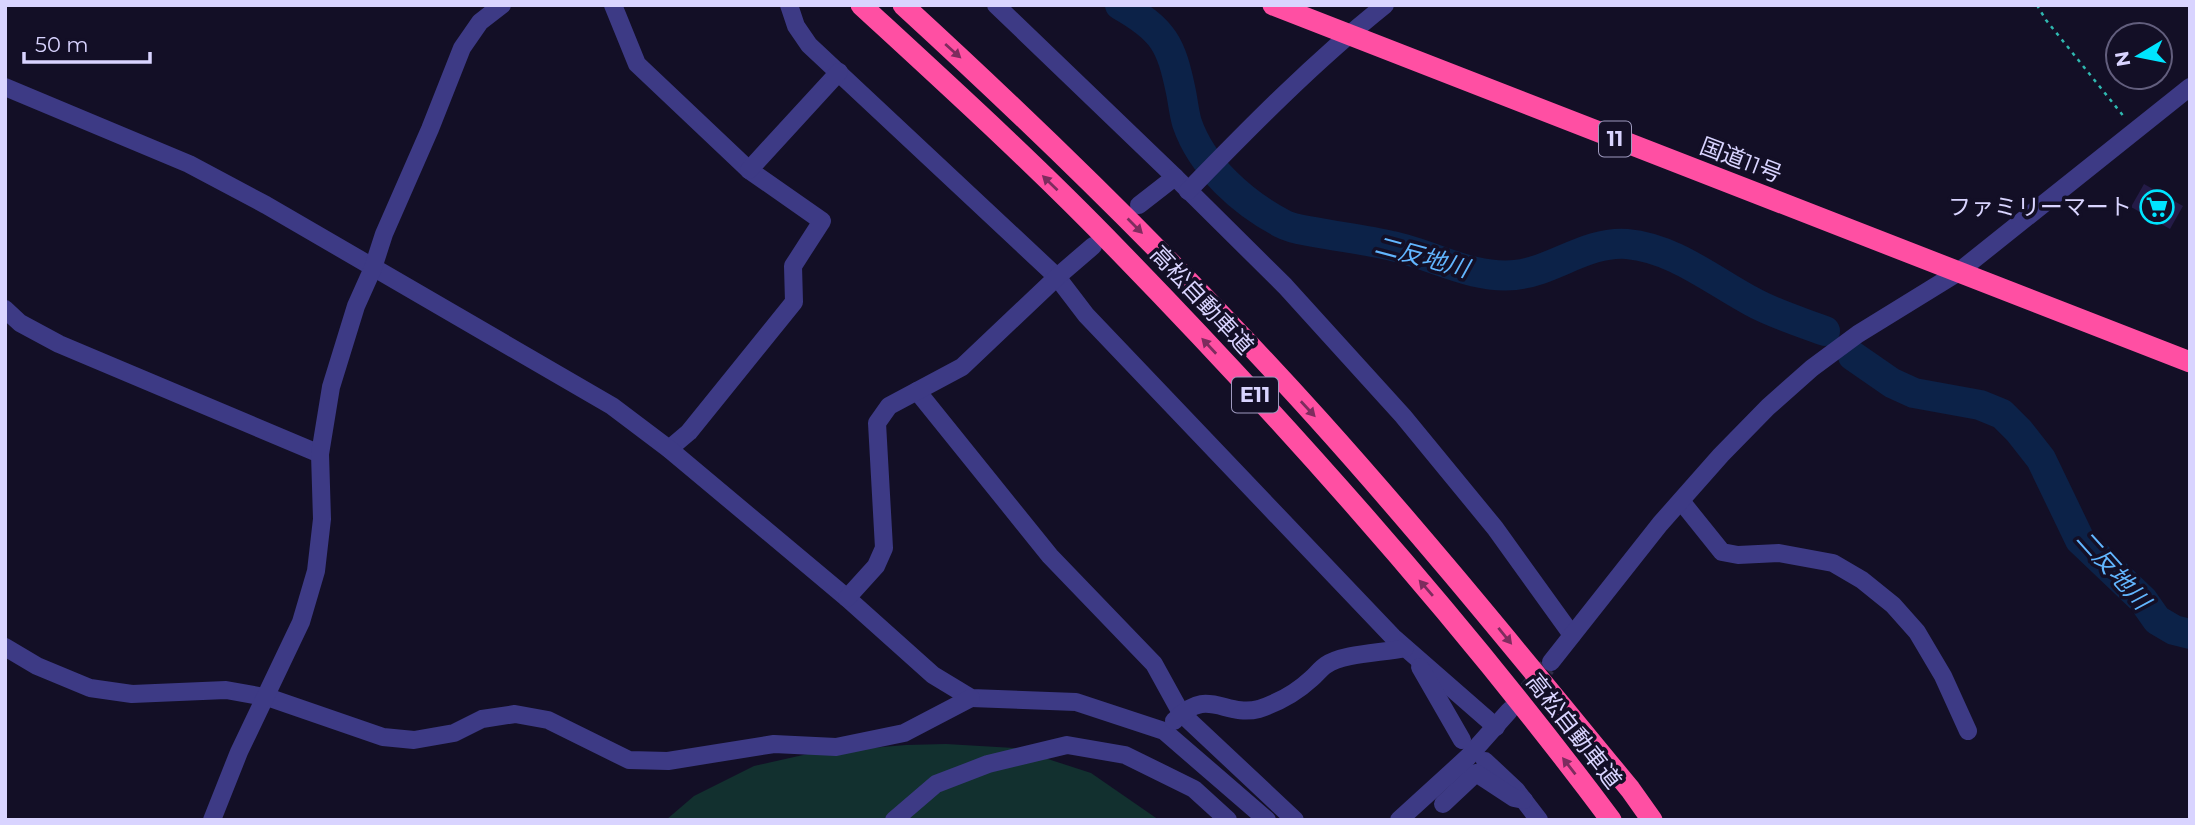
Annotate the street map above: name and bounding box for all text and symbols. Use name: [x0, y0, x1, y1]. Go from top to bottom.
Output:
scale bar: [24, 21, 150, 65]
north arrow: [2104, 21, 2174, 91]
text: 50 m: [35, 32, 89, 57]
one-way arrow: [944, 43, 962, 59]
text: N: [2110, 49, 2135, 68]
road number: 11: [1599, 122, 1631, 156]
street label: 国道11号: [1696, 132, 1786, 188]
one-way arrow: [1042, 175, 1059, 192]
supermarket icon: ファミリーマート: [2138, 188, 2176, 226]
place label: ファミリーマート: [1948, 193, 2132, 221]
one-way arrow: [1126, 217, 1143, 234]
water label: 二反地川: [1372, 230, 1475, 284]
street label: 高松自動車道: [1145, 240, 1259, 360]
one-way arrow: [1201, 337, 1217, 355]
road number: E11: [1232, 378, 1278, 412]
one-way arrow: [1300, 400, 1316, 418]
water label: 二反地川: [2070, 524, 2158, 617]
one-way arrow: [1419, 580, 1434, 597]
one-way arrow: [1497, 628, 1512, 645]
street label: 高松自動車道: [1520, 668, 1628, 794]
one-way arrow: [1562, 757, 1576, 775]

